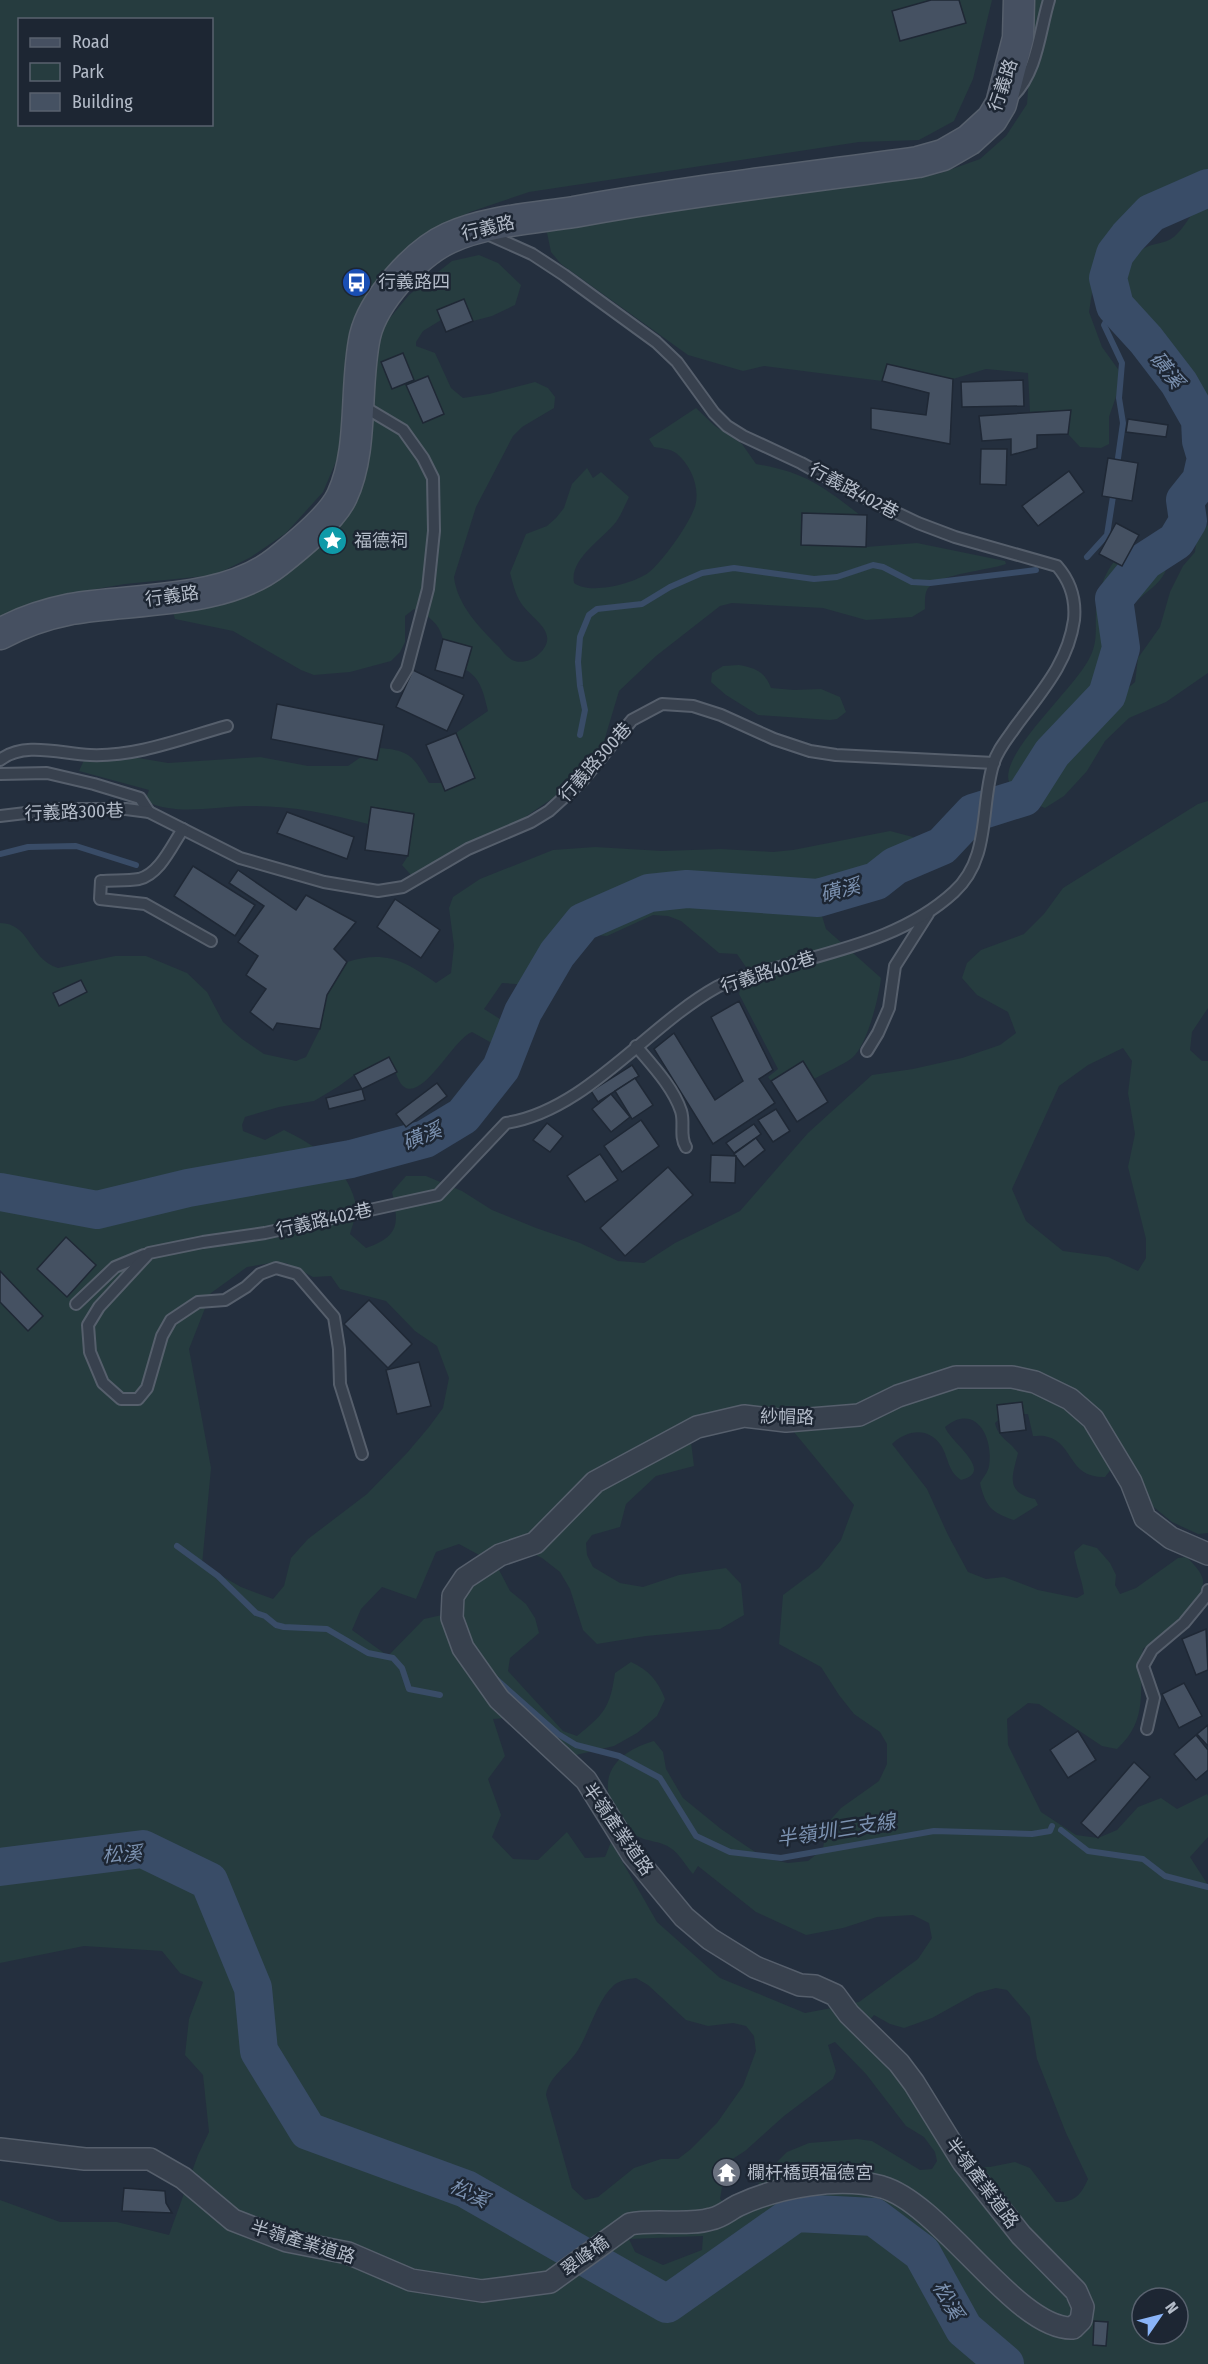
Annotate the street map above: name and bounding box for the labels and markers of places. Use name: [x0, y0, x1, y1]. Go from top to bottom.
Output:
bus stop icon: 行義路四: [341, 266, 373, 298]
place label: 行義路四: [378, 271, 450, 293]
place icon: 福德祠: [317, 525, 349, 557]
place label: 福德祠: [354, 530, 408, 552]
temple icon: 欄杆橋頭福德宮: [710, 2157, 742, 2189]
place label: 欄杆橋頭福德宮: [747, 2162, 873, 2184]

